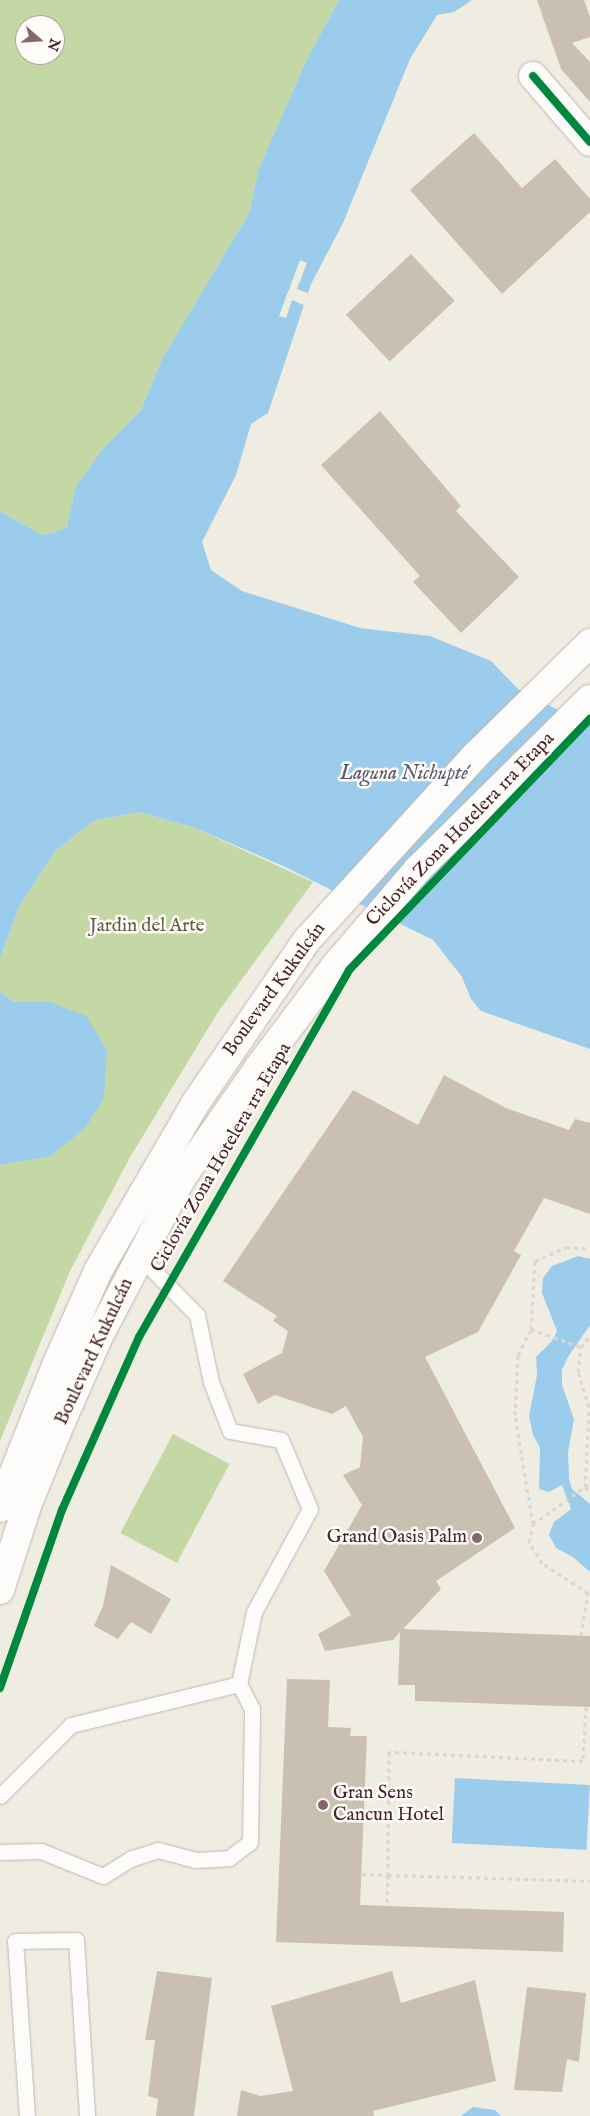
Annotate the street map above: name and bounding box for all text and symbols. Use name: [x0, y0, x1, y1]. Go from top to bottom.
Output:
north arrow: [15, 15, 65, 65]
text: N: [43, 36, 64, 53]
street label: Ciclovía Zona Hotelera 1ra Etapa: [362, 728, 560, 932]
water label: Laguna Nichupté: [340, 761, 468, 785]
park label: Jardin del Arte: [89, 916, 205, 938]
street label: Boulevard Kukulcán: [219, 919, 331, 1061]
street label: Ciclovía Zona Hotelera 1ra Etapa: [147, 1039, 297, 1277]
street label: Boulevard Kukulcán: [51, 1275, 139, 1429]
place label: Grand Oasis Palm: [327, 1527, 467, 1549]
marker: Grand Oasis Palm: [471, 1532, 483, 1544]
place label: Gran Sens Cancun Hotel: [333, 1783, 444, 1827]
marker: Gran Sens Cancun Hotel: [317, 1799, 329, 1811]

